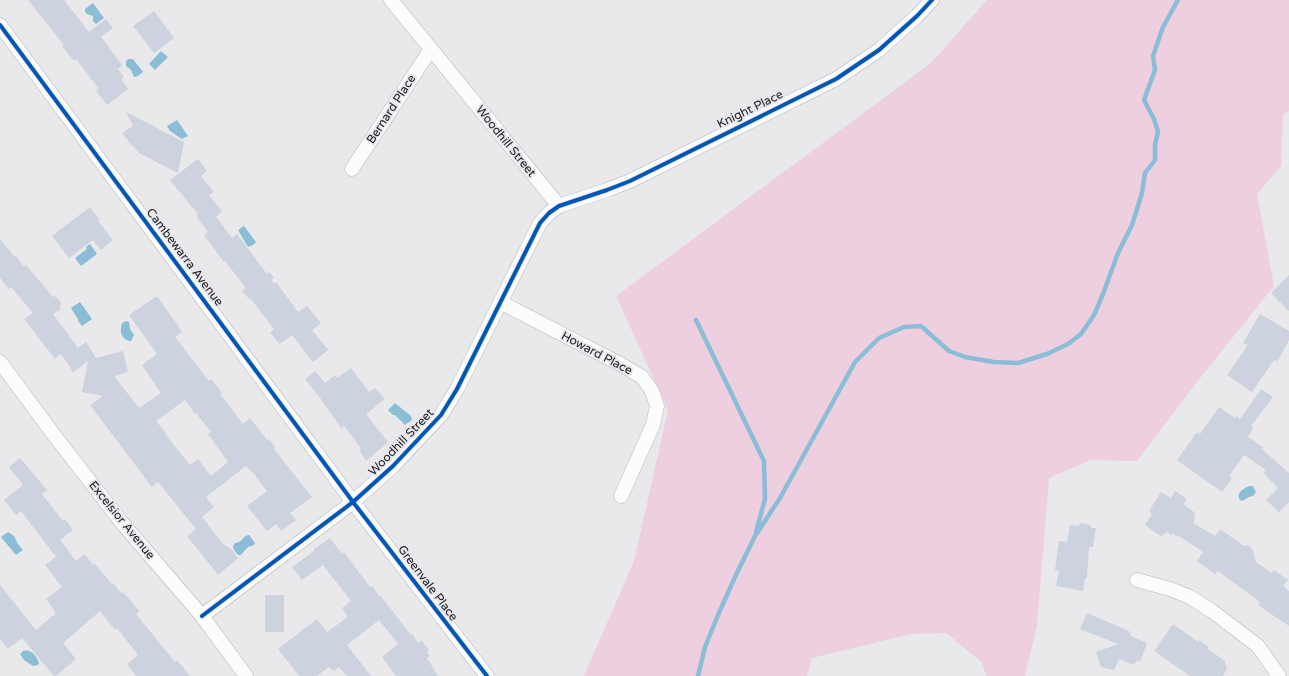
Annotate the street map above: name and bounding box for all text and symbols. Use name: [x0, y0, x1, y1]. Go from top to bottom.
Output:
street label: Bernard Place: [363, 72, 419, 146]
street label: Knight Place: [715, 87, 785, 131]
street label: Woodhill Street: [473, 103, 539, 180]
street label: Cambewarra Avenue: [144, 205, 226, 309]
street label: Howard Place: [559, 328, 635, 378]
street label: Woodhill Street: [366, 405, 437, 478]
street label: Excelsior Avenue: [86, 478, 158, 562]
street label: Greenvale Place: [395, 542, 461, 624]

